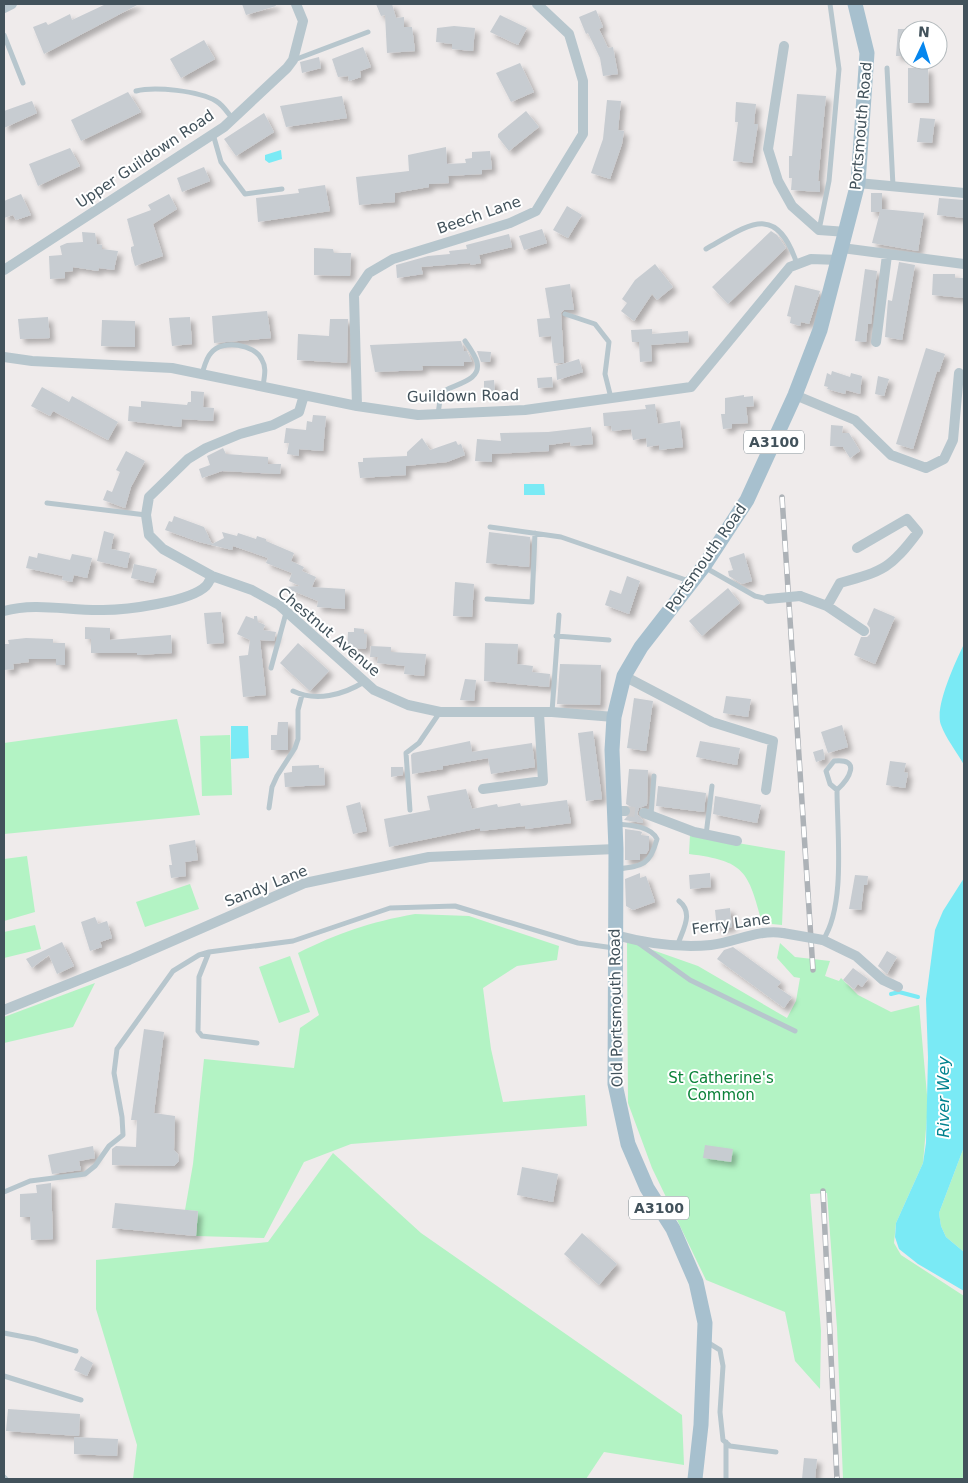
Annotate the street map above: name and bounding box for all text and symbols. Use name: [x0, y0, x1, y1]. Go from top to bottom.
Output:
north arrow: [898, 20, 948, 70]
text: N: [918, 24, 930, 40]
street label: Portsmouth Road: [846, 61, 876, 191]
street label: Upper Guildown Road: [73, 106, 217, 212]
street label: Beech Lane: [435, 192, 523, 238]
street label: Guildown Road: [407, 386, 519, 406]
road number: A3100: [744, 431, 804, 454]
street label: Portsmouth Road: [662, 500, 750, 616]
street label: Chestnut Avenue: [274, 584, 384, 680]
street label: Sandy Lane: [222, 861, 310, 911]
street label: Ferry Lane: [691, 910, 771, 938]
street label: Old Portsmouth Road: [606, 928, 626, 1088]
water label: River Wey: [934, 1056, 953, 1138]
park label: St Catherine's Common: [668, 1069, 774, 1104]
road number: A3100: [629, 1196, 689, 1220]

